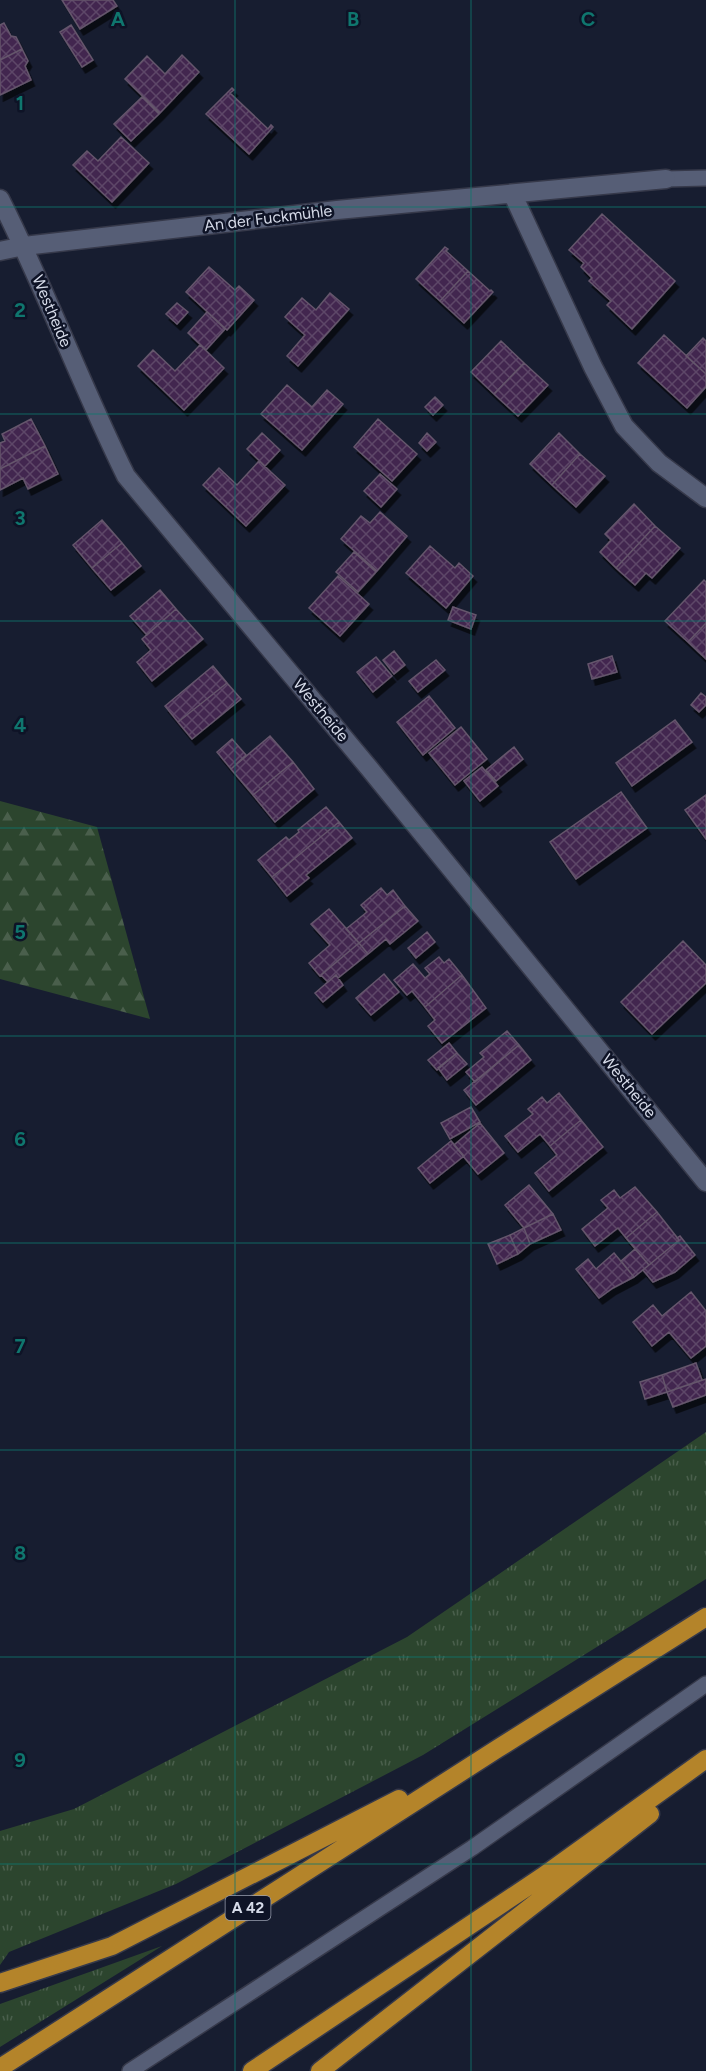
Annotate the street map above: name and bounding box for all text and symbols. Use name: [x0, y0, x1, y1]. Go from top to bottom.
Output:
text: A: [111, 7, 126, 31]
text: B: [347, 7, 359, 31]
text: C: [581, 7, 595, 31]
text: 1: [16, 91, 24, 115]
street label: An der Fuckmühle: [203, 201, 333, 235]
street label: Westheide: [28, 272, 76, 350]
text: 2: [14, 298, 26, 322]
text: 3: [14, 506, 26, 530]
street label: Westheide: [289, 675, 353, 746]
text: 4: [14, 713, 27, 737]
text: 5: [14, 920, 26, 944]
street label: Westheide: [598, 1050, 661, 1122]
text: 6: [14, 1127, 26, 1151]
text: 7: [14, 1334, 26, 1358]
text: 8: [14, 1541, 26, 1565]
text: 9: [14, 1748, 26, 1772]
road number: A 42: [226, 1896, 270, 1920]

